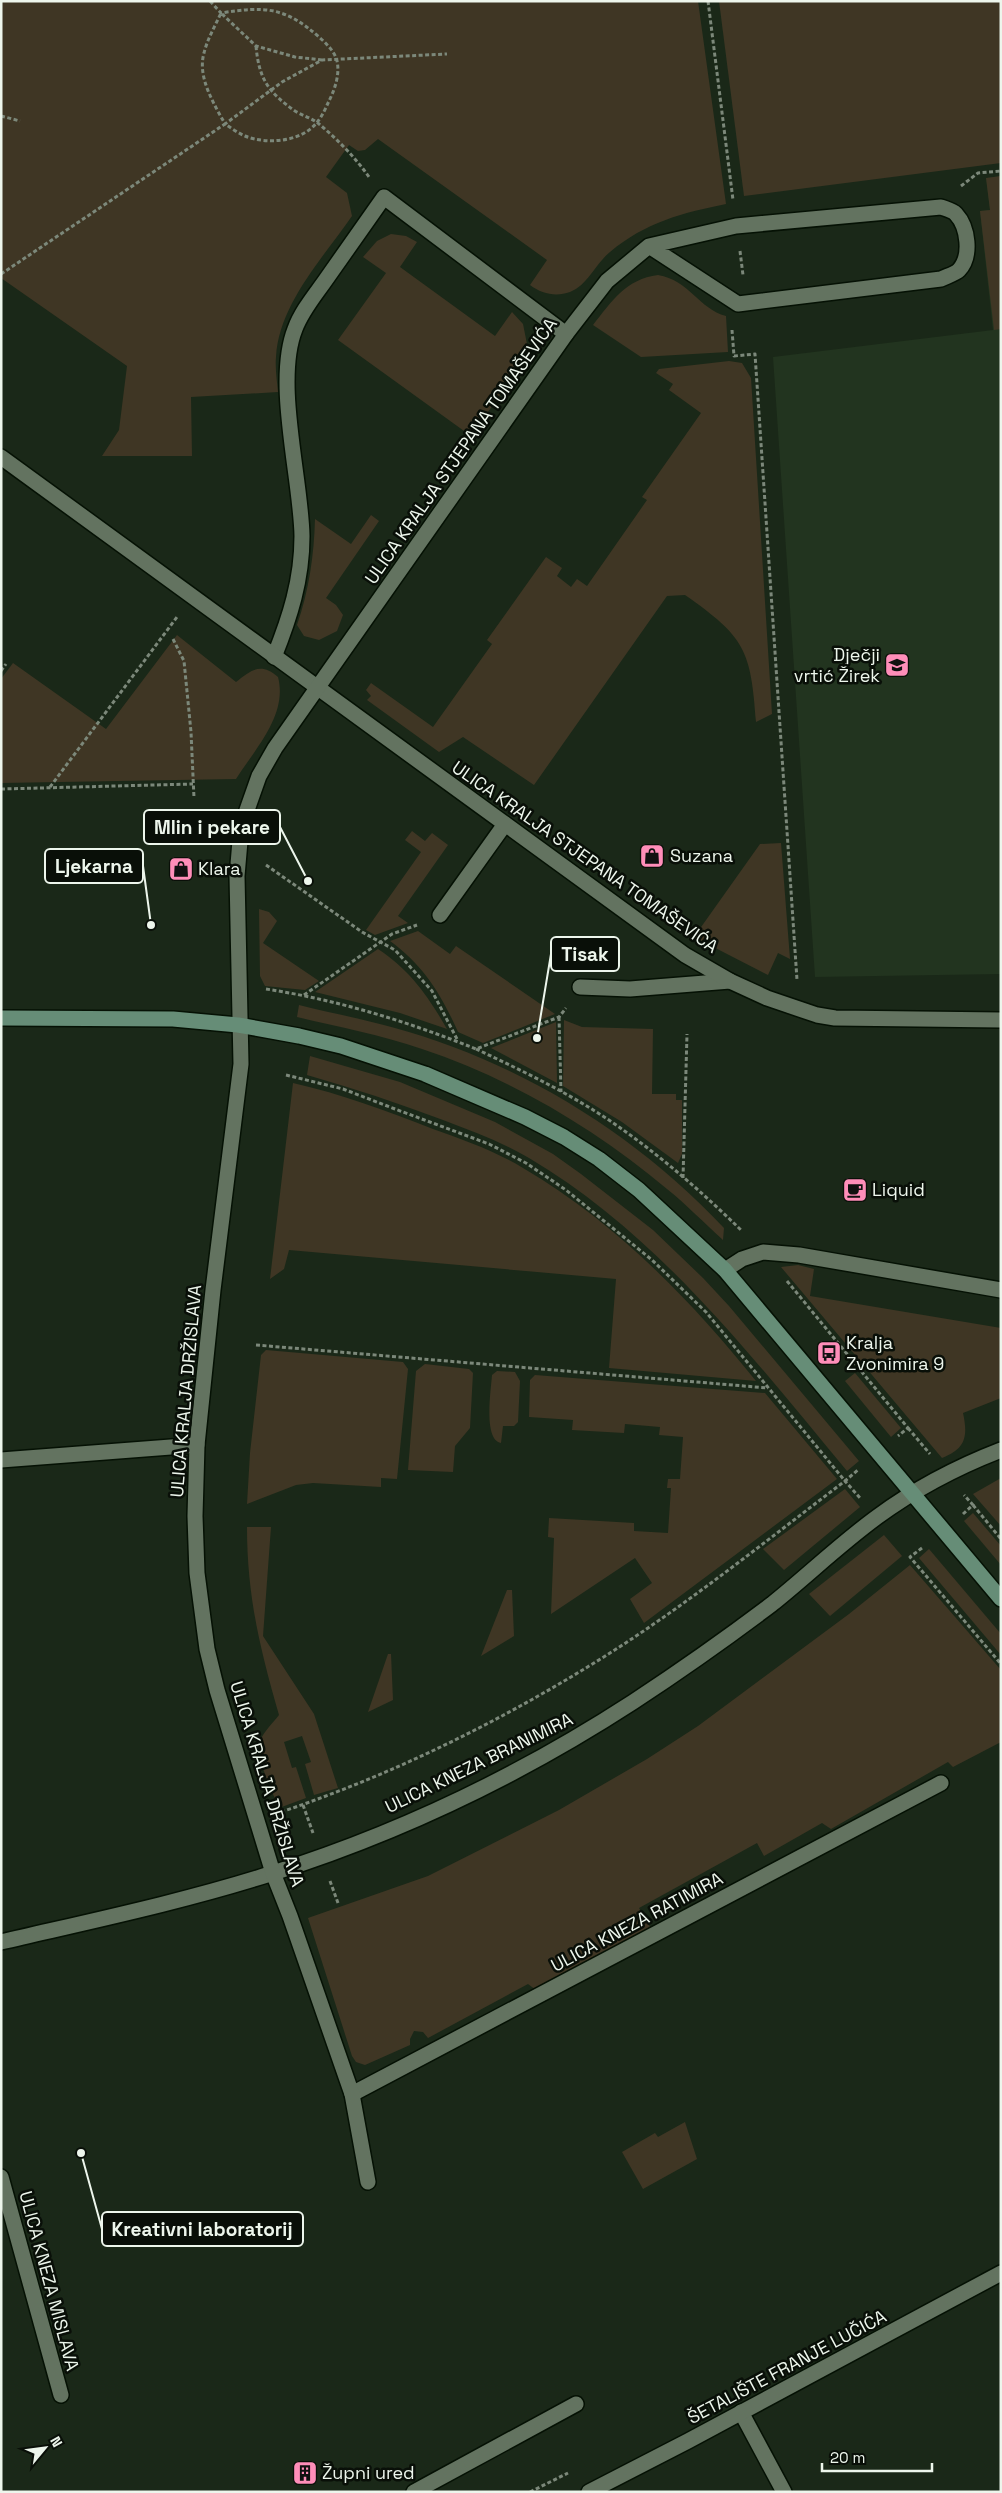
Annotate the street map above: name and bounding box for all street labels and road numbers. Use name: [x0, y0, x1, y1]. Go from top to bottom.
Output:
street label: ULICA KRALJA STJEPANA TOMAŠEVIĆA: [359, 313, 562, 588]
street label: ULICA KRALJA STJEPANA TOMAŠEVIĆA: [448, 755, 723, 958]
street label: ULICA KRALJA DRŽISLAVA: [165, 1284, 206, 1498]
street label: ULICA KRALJA DRŽISLAVA: [225, 1678, 310, 1889]
street label: ULICA KNEZA BRANIMIRA: [381, 1707, 576, 1818]
street label: ULICA KNEZA RATIMIRA: [547, 1866, 727, 1977]
street label: ULICA KNEZA MISLAVA: [14, 2188, 85, 2373]
street label: ŠETALIŠTE FRANJE LUČIĆA: [683, 2304, 890, 2429]

